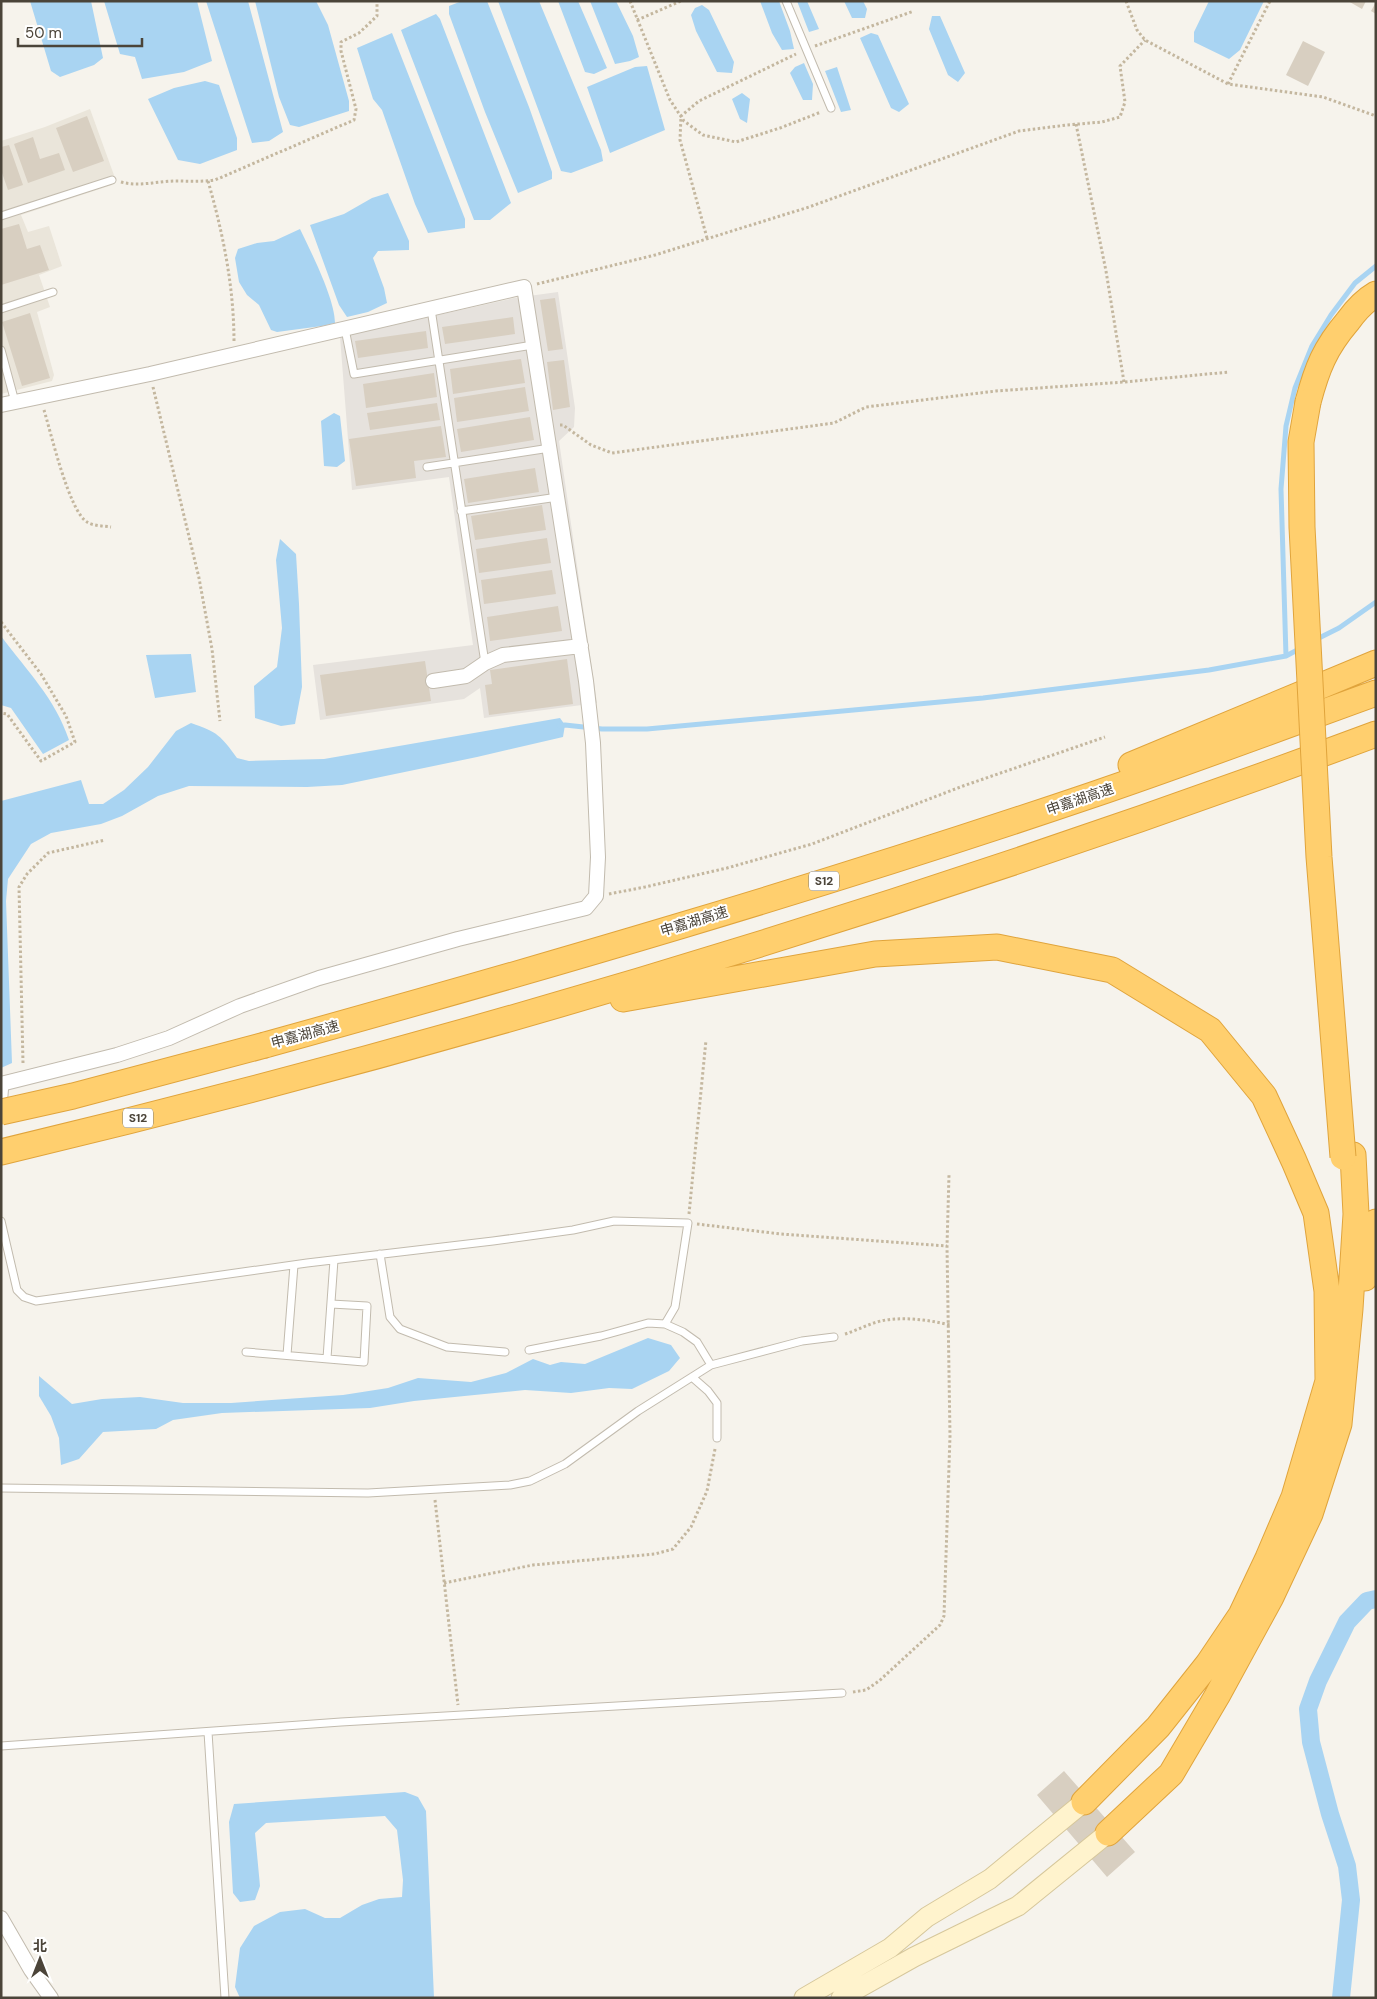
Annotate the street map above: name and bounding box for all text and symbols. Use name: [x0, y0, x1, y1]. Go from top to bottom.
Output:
scale bar: [18, 15, 141, 47]
text: 50 m: [25, 23, 62, 43]
street label: 申嘉湖高速: [1044, 779, 1116, 819]
road number: S12: [809, 871, 839, 890]
street label: 申嘉湖高速: [658, 902, 730, 940]
street label: 申嘉湖高速: [269, 1016, 341, 1052]
road number: S12: [123, 1108, 153, 1128]
north arrow: [15, 1934, 65, 1984]
text: 北: [33, 1937, 47, 1955]

